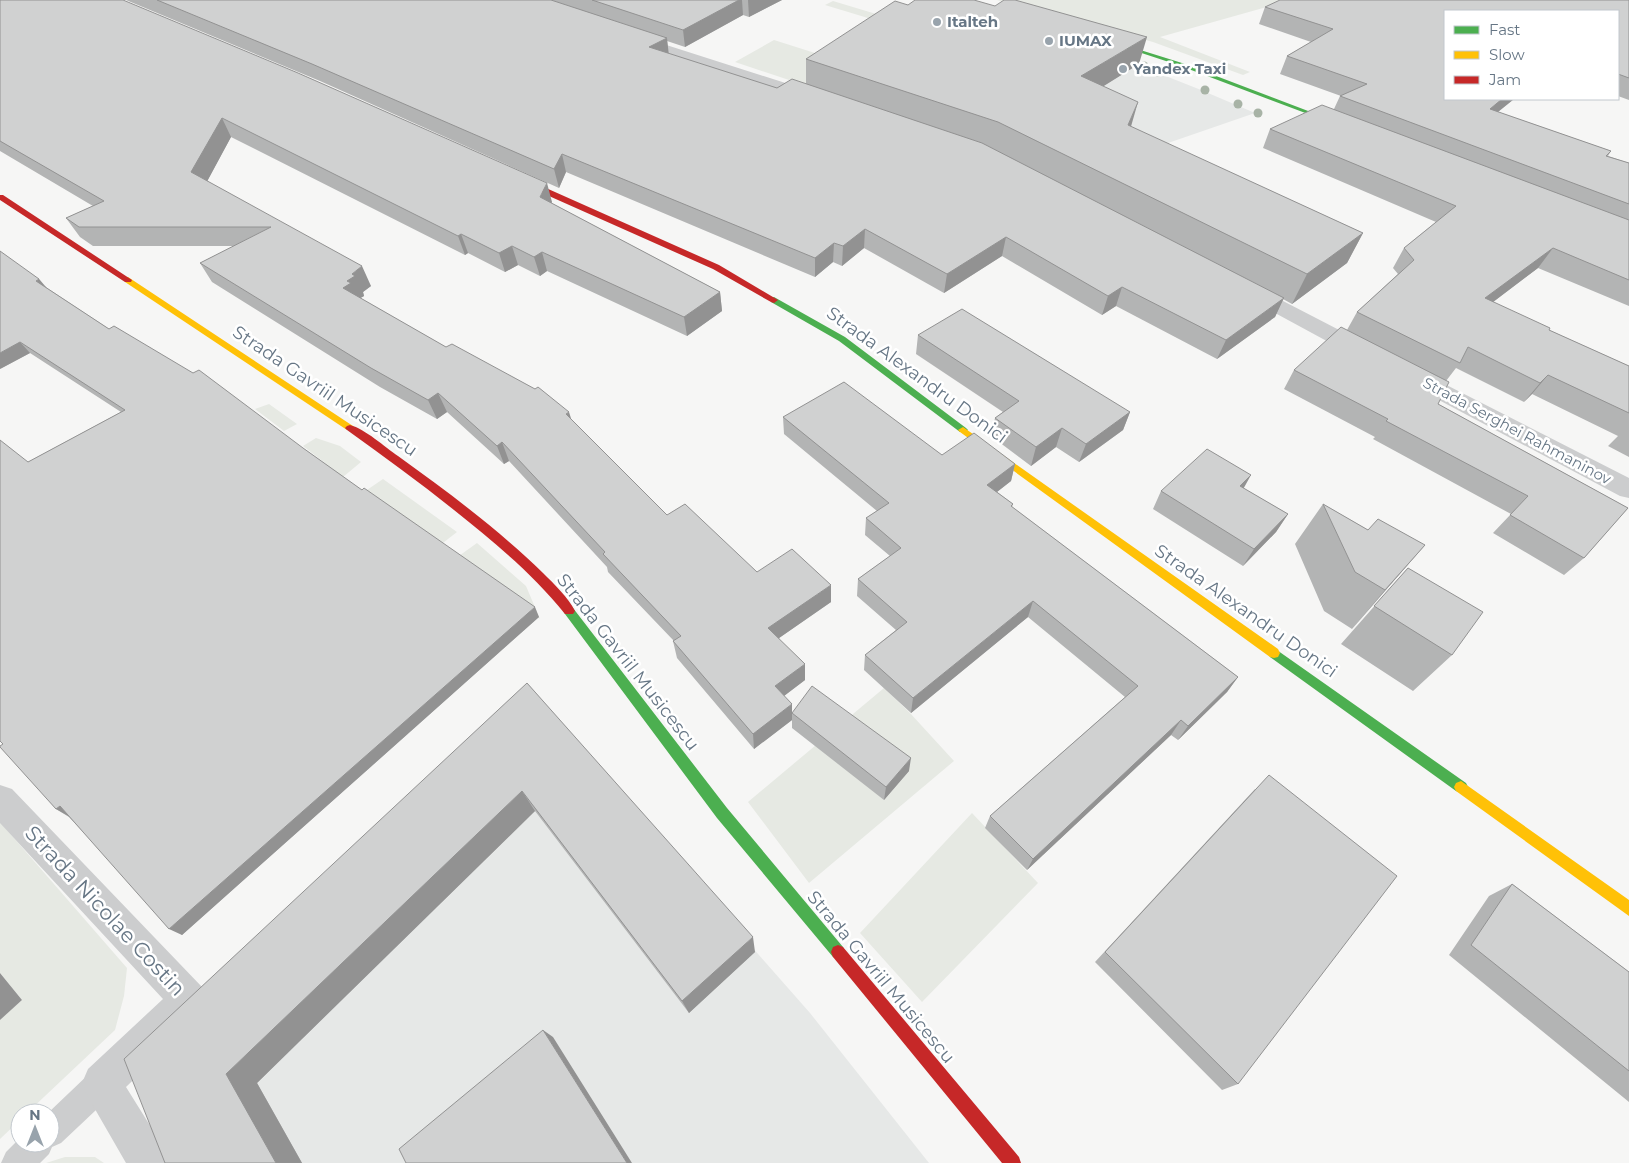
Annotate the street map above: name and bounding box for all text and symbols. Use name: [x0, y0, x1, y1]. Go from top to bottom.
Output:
legend: [1444, 10, 1619, 100]
place label: Italteh: [947, 12, 998, 31]
marker: Italteh: [931, 16, 943, 28]
text: Fast: [1489, 20, 1520, 39]
place label: IUMAX: [1059, 31, 1112, 50]
marker: IUMAX: [1043, 35, 1055, 47]
text: Slow: [1489, 45, 1525, 64]
place label: Yandex Taxi: [1132, 59, 1226, 78]
marker: Yandex Taxi: [1117, 63, 1129, 75]
text: Jam: [1488, 70, 1521, 89]
street label: Strada Alexandru Donici: [822, 302, 1012, 448]
street label: Strada Gavriil Musicescu: [228, 321, 422, 461]
street label: Strada Serghei Rahmaninov: [1420, 373, 1615, 489]
street label: Strada Alexandru Donici: [1150, 540, 1342, 682]
street label: Strada Gavriil Musicescu: [552, 569, 704, 755]
street label: Strada Nicolae Costin: [20, 820, 191, 1001]
street label: Strada Gavriil Musicescu: [802, 886, 960, 1068]
north arrow: [10, 1103, 60, 1153]
text: N: [29, 1106, 41, 1124]

